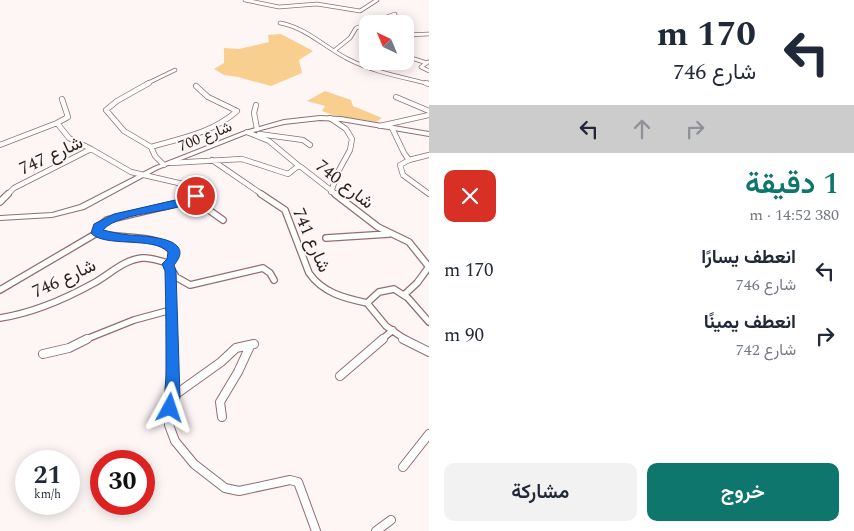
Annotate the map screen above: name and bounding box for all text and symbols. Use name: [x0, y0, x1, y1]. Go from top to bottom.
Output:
text: 170 m: [657, 8, 756, 61]
north arrow: [359, 15, 414, 70]
map controls: [359, 15, 414, 70]
icon: left: [774, 20, 839, 85]
text: شارع 746: [673, 56, 756, 89]
street label: شارع 700: [175, 115, 236, 158]
icon: left: [575, 115, 603, 143]
icon: ahead: [628, 115, 656, 143]
icon: right: [681, 115, 709, 143]
street label: شارع 747: [15, 129, 88, 182]
street label: شارع 740: [310, 153, 380, 216]
text: 1 دقيقة: [745, 161, 839, 207]
button: close: [444, 170, 496, 222]
pin: [175, 175, 217, 217]
icon: arrive: [182, 182, 210, 210]
text: 380 m · 14:52: [749, 203, 839, 227]
street label: شارع 741: [285, 204, 338, 277]
text: انعطف يسارًا: [701, 243, 796, 272]
street label: شارع 746: [28, 252, 101, 305]
text: 170 m: [444, 256, 494, 285]
icon: left: [811, 257, 839, 285]
text: شارع 746: [736, 273, 796, 297]
text: انعطف يمينًا: [704, 308, 796, 337]
text: 90 m: [444, 321, 484, 350]
icon: right: [811, 322, 839, 350]
text: شارع 742: [736, 338, 796, 362]
position arrow: [143, 381, 195, 433]
speed limit sign: 30: [90, 450, 155, 515]
text: 21: [33, 457, 62, 495]
button: مشاركة: [444, 463, 637, 521]
button: خروج: [647, 463, 839, 521]
text: km/h: [34, 485, 61, 504]

